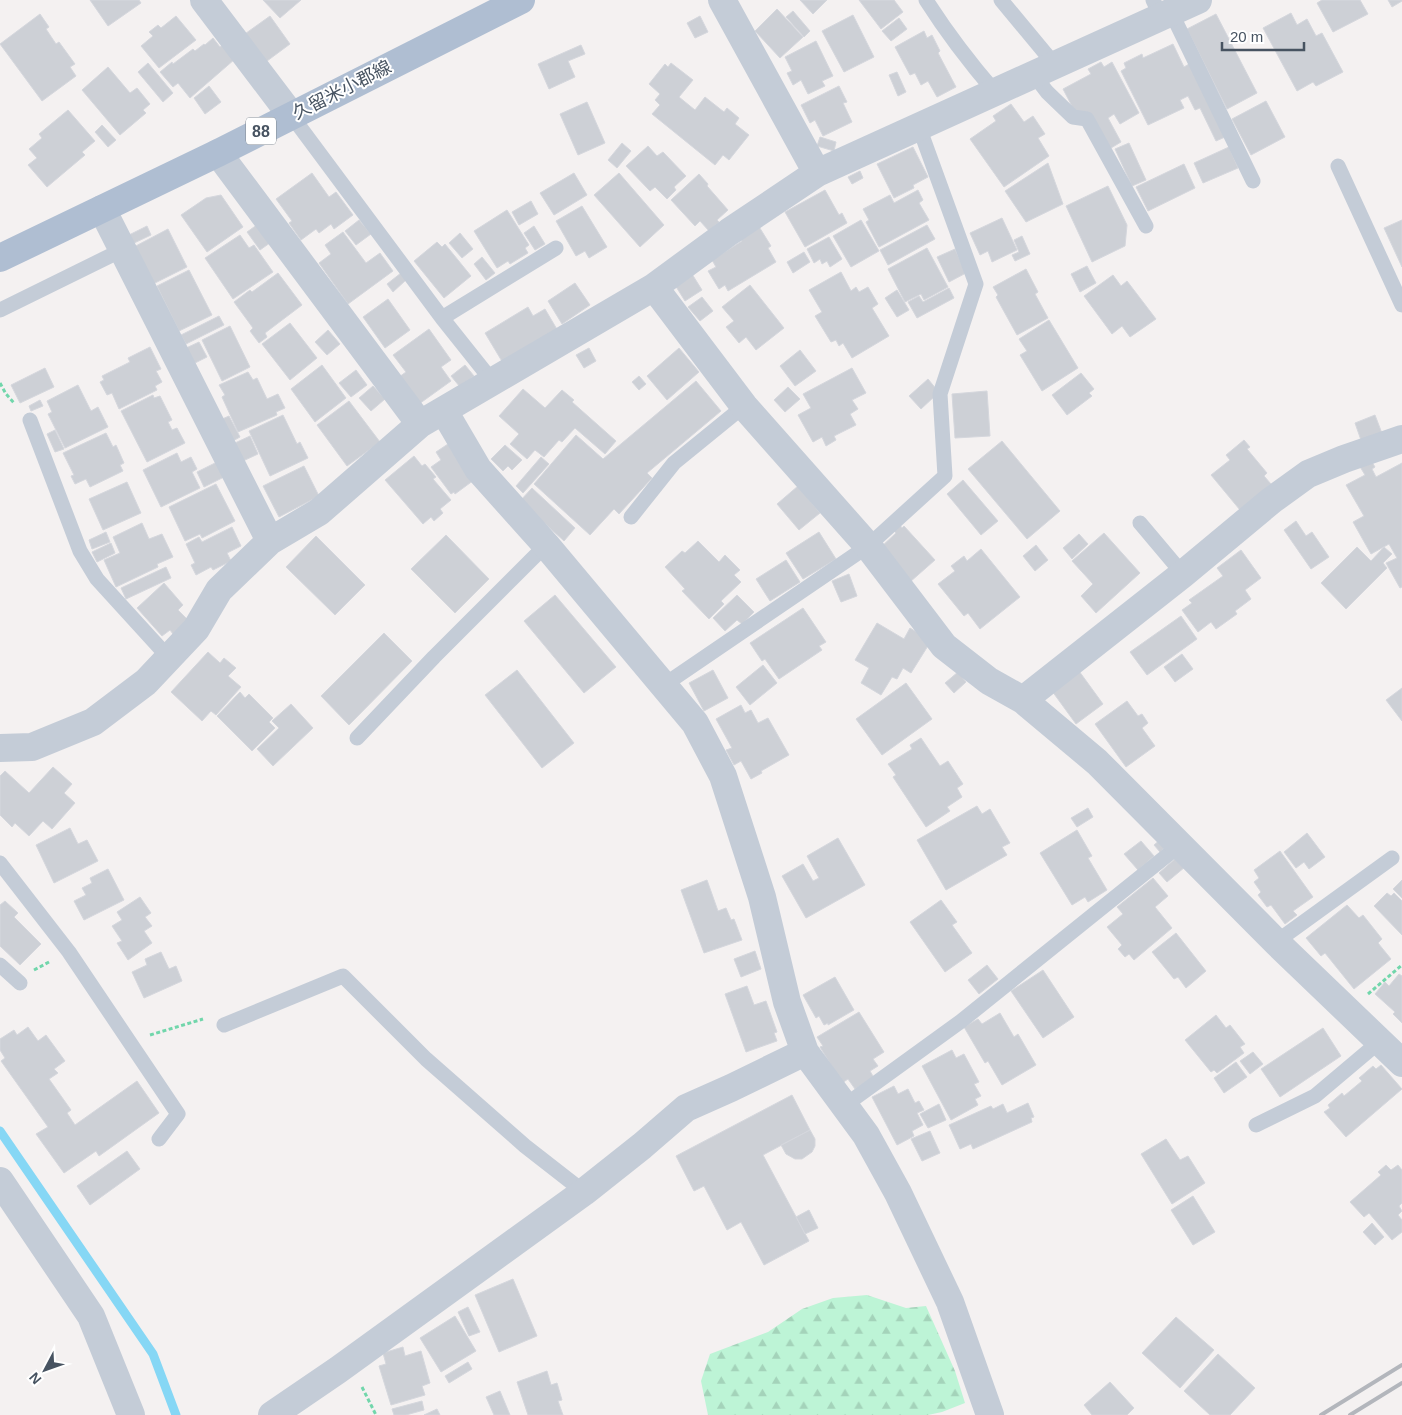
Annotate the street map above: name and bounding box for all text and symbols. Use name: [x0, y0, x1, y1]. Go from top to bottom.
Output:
scale bar: [1222, 20, 1304, 52]
text: 20 m: [1230, 28, 1263, 45]
street label: 久留米小郡線: [289, 57, 395, 123]
road number: 88: [246, 118, 276, 144]
north arrow: [20, 1345, 70, 1395]
text: N: [26, 1369, 45, 1388]

